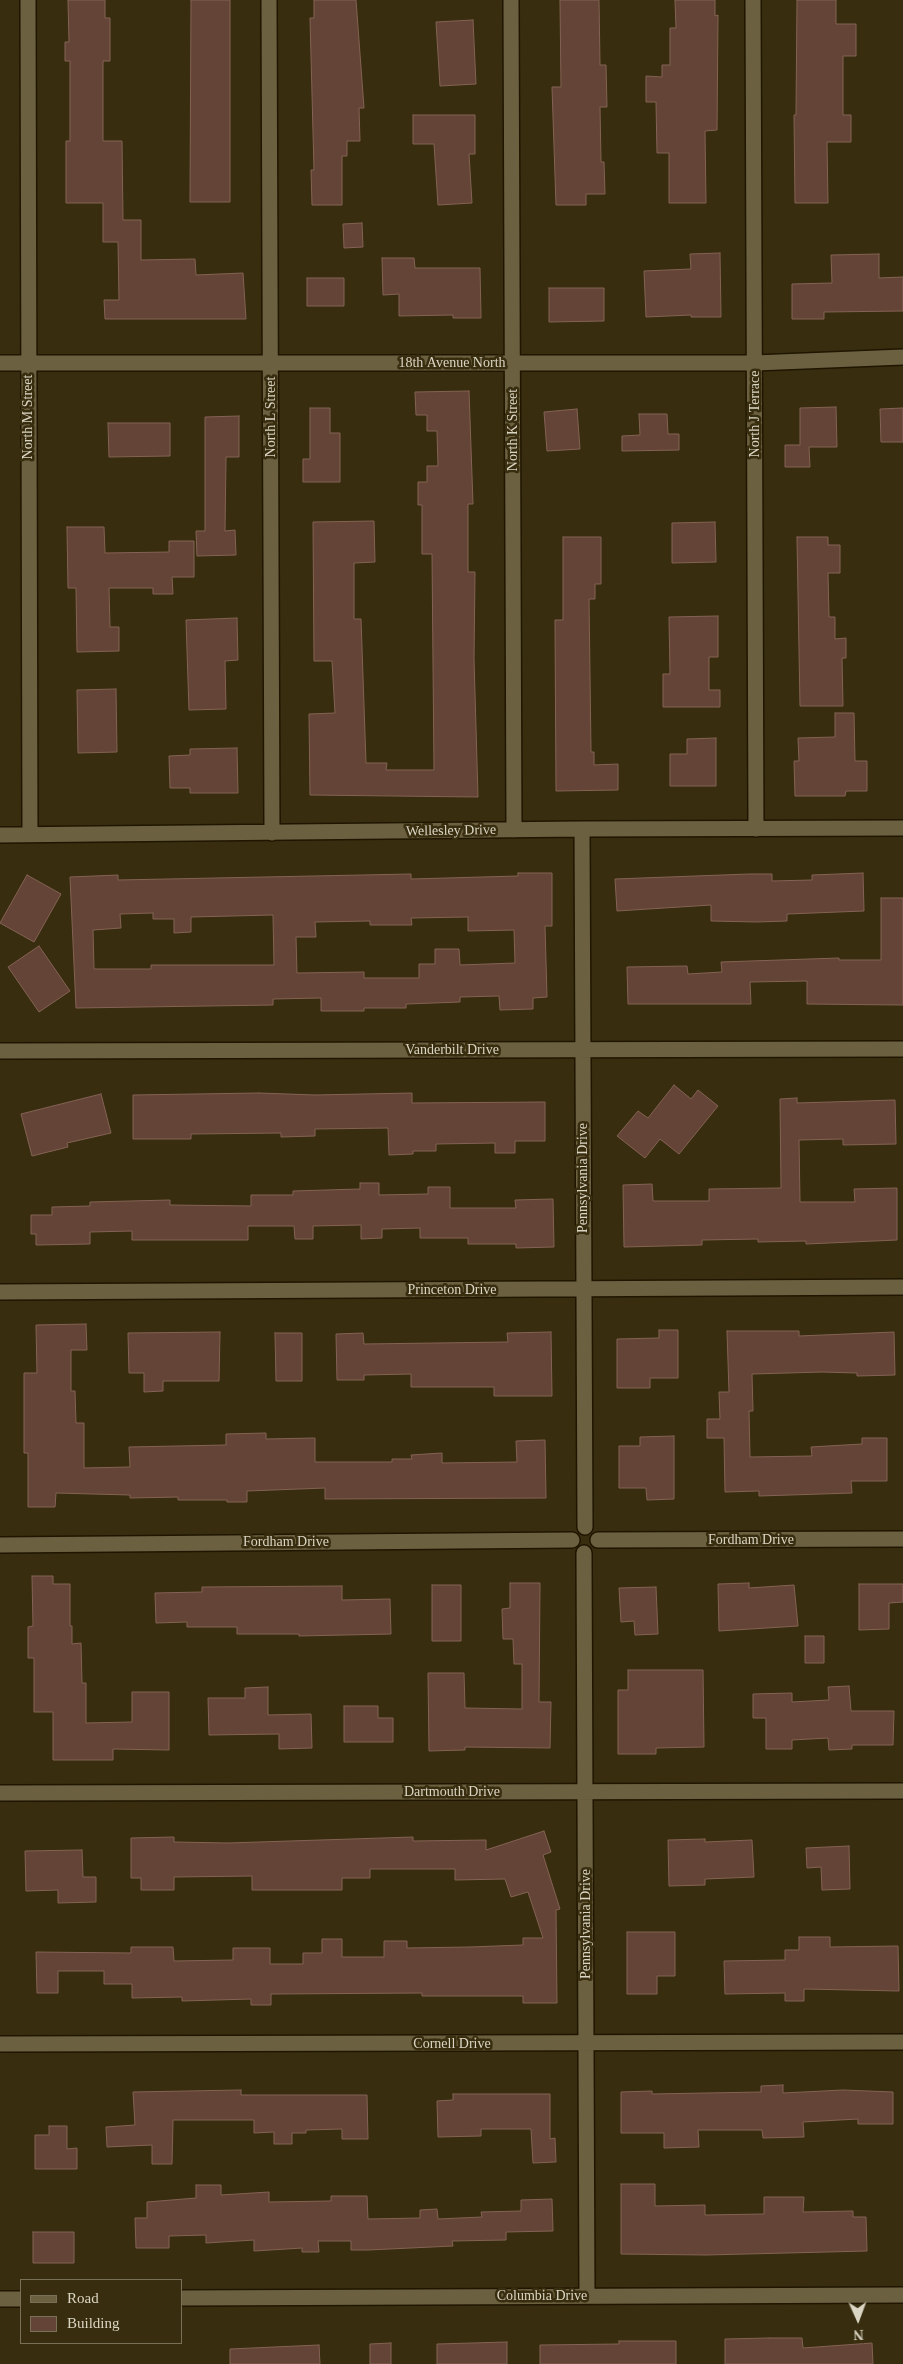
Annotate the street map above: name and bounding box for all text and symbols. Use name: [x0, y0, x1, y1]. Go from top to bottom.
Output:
street label: 18th Avenue North: [398, 355, 506, 371]
street label: North J Terrace: [747, 371, 763, 457]
street label: North M Street: [20, 375, 36, 459]
street label: North L Street: [263, 377, 279, 457]
street label: North K Street: [505, 389, 521, 471]
street label: Wellesley Drive: [406, 822, 496, 840]
street label: Vanderbilt Drive: [405, 1042, 499, 1058]
street label: Pennsylvania Drive: [575, 1123, 591, 1233]
street label: Princeton Drive: [407, 1282, 497, 1298]
street label: Fordham Drive: [708, 1532, 794, 1548]
street label: Fordham Drive: [243, 1534, 329, 1550]
street label: Dartmouth Drive: [404, 1784, 500, 1800]
street label: Pennsylvania Drive: [578, 1869, 594, 1979]
street label: Cornell Drive: [413, 2036, 491, 2052]
legend: [20, 2279, 182, 2344]
street label: Columbia Drive: [497, 2288, 587, 2304]
text: Road: [67, 2290, 99, 2306]
north arrow: [833, 2294, 883, 2344]
text: Building: [67, 2315, 120, 2331]
text: N: [853, 2327, 864, 2342]

